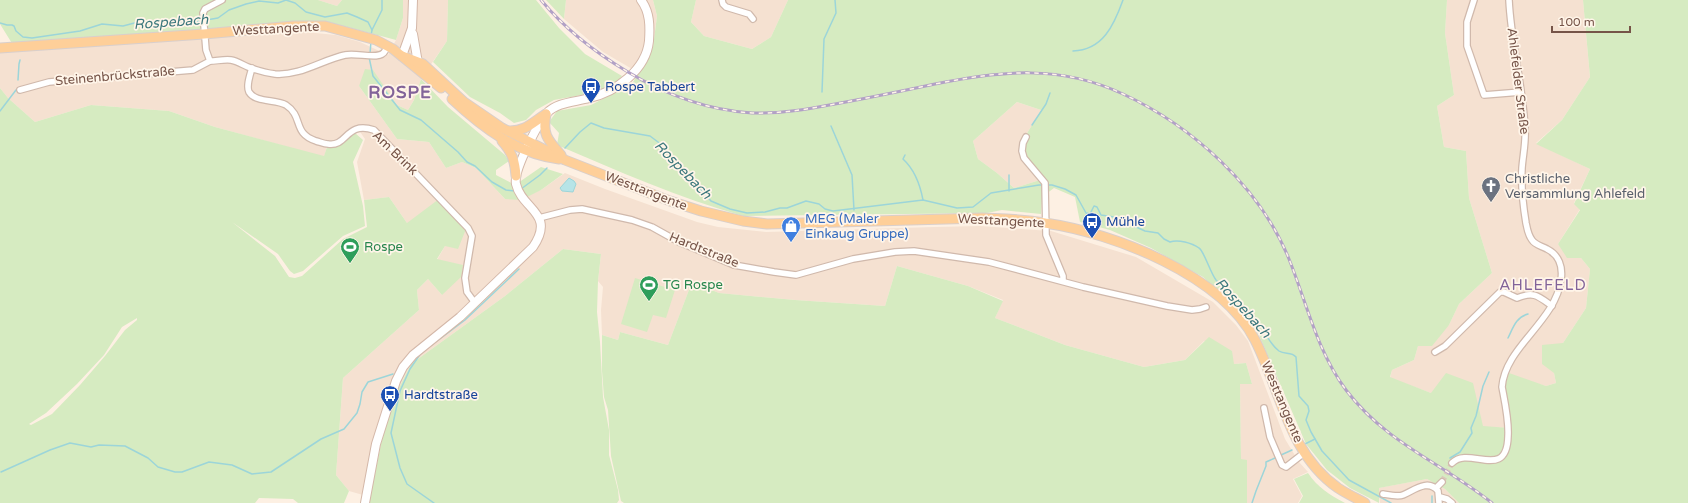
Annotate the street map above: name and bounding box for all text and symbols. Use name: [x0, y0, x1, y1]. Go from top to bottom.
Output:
scale bar: [1552, 8, 1630, 34]
water label: Rospebach: [133, 11, 209, 33]
text: 100 m: [1558, 15, 1595, 29]
street label: Westtangente: [232, 19, 320, 39]
street label: Ahlefelder Straße: [1504, 27, 1532, 135]
street label: Steinenbrückstraße: [54, 63, 176, 89]
bus stop icon: Rospe Tabbert: [580, 76, 602, 104]
place label: Rospe Tabbert: [605, 79, 695, 95]
district label: ROSPE: [368, 82, 432, 103]
street label: Am Brink: [369, 127, 421, 179]
water label: Rospebach: [651, 137, 715, 203]
street label: Westtangente: [603, 168, 689, 214]
place label: Christliche Versammlung Ahlefeld: [1505, 171, 1645, 202]
church icon: Christliche Versammlung Ahlefeld: [1480, 175, 1502, 203]
place label: MEG (Maler Einkaug Gruppe): [805, 211, 908, 242]
street label: Westtangente: [957, 211, 1045, 231]
bus stop icon: Mühle: [1081, 211, 1103, 239]
place label: Mühle: [1106, 214, 1145, 230]
shop icon: MEG (Maler Einkaug Gruppe): [780, 215, 802, 243]
street label: Hardtstraße: [667, 229, 741, 271]
sports icon: Rospe: [339, 236, 361, 264]
place label: Rospe: [364, 239, 403, 255]
sports icon: TG Rospe: [638, 274, 660, 302]
water label: Rospebach: [1212, 275, 1275, 342]
district label: AHLEFELD: [1499, 276, 1587, 294]
place label: TG Rospe: [663, 277, 723, 293]
street label: Westtangente: [1258, 359, 1306, 445]
bus stop icon: Hardtstraße: [379, 384, 401, 412]
place label: Hardtstraße: [404, 387, 478, 403]

